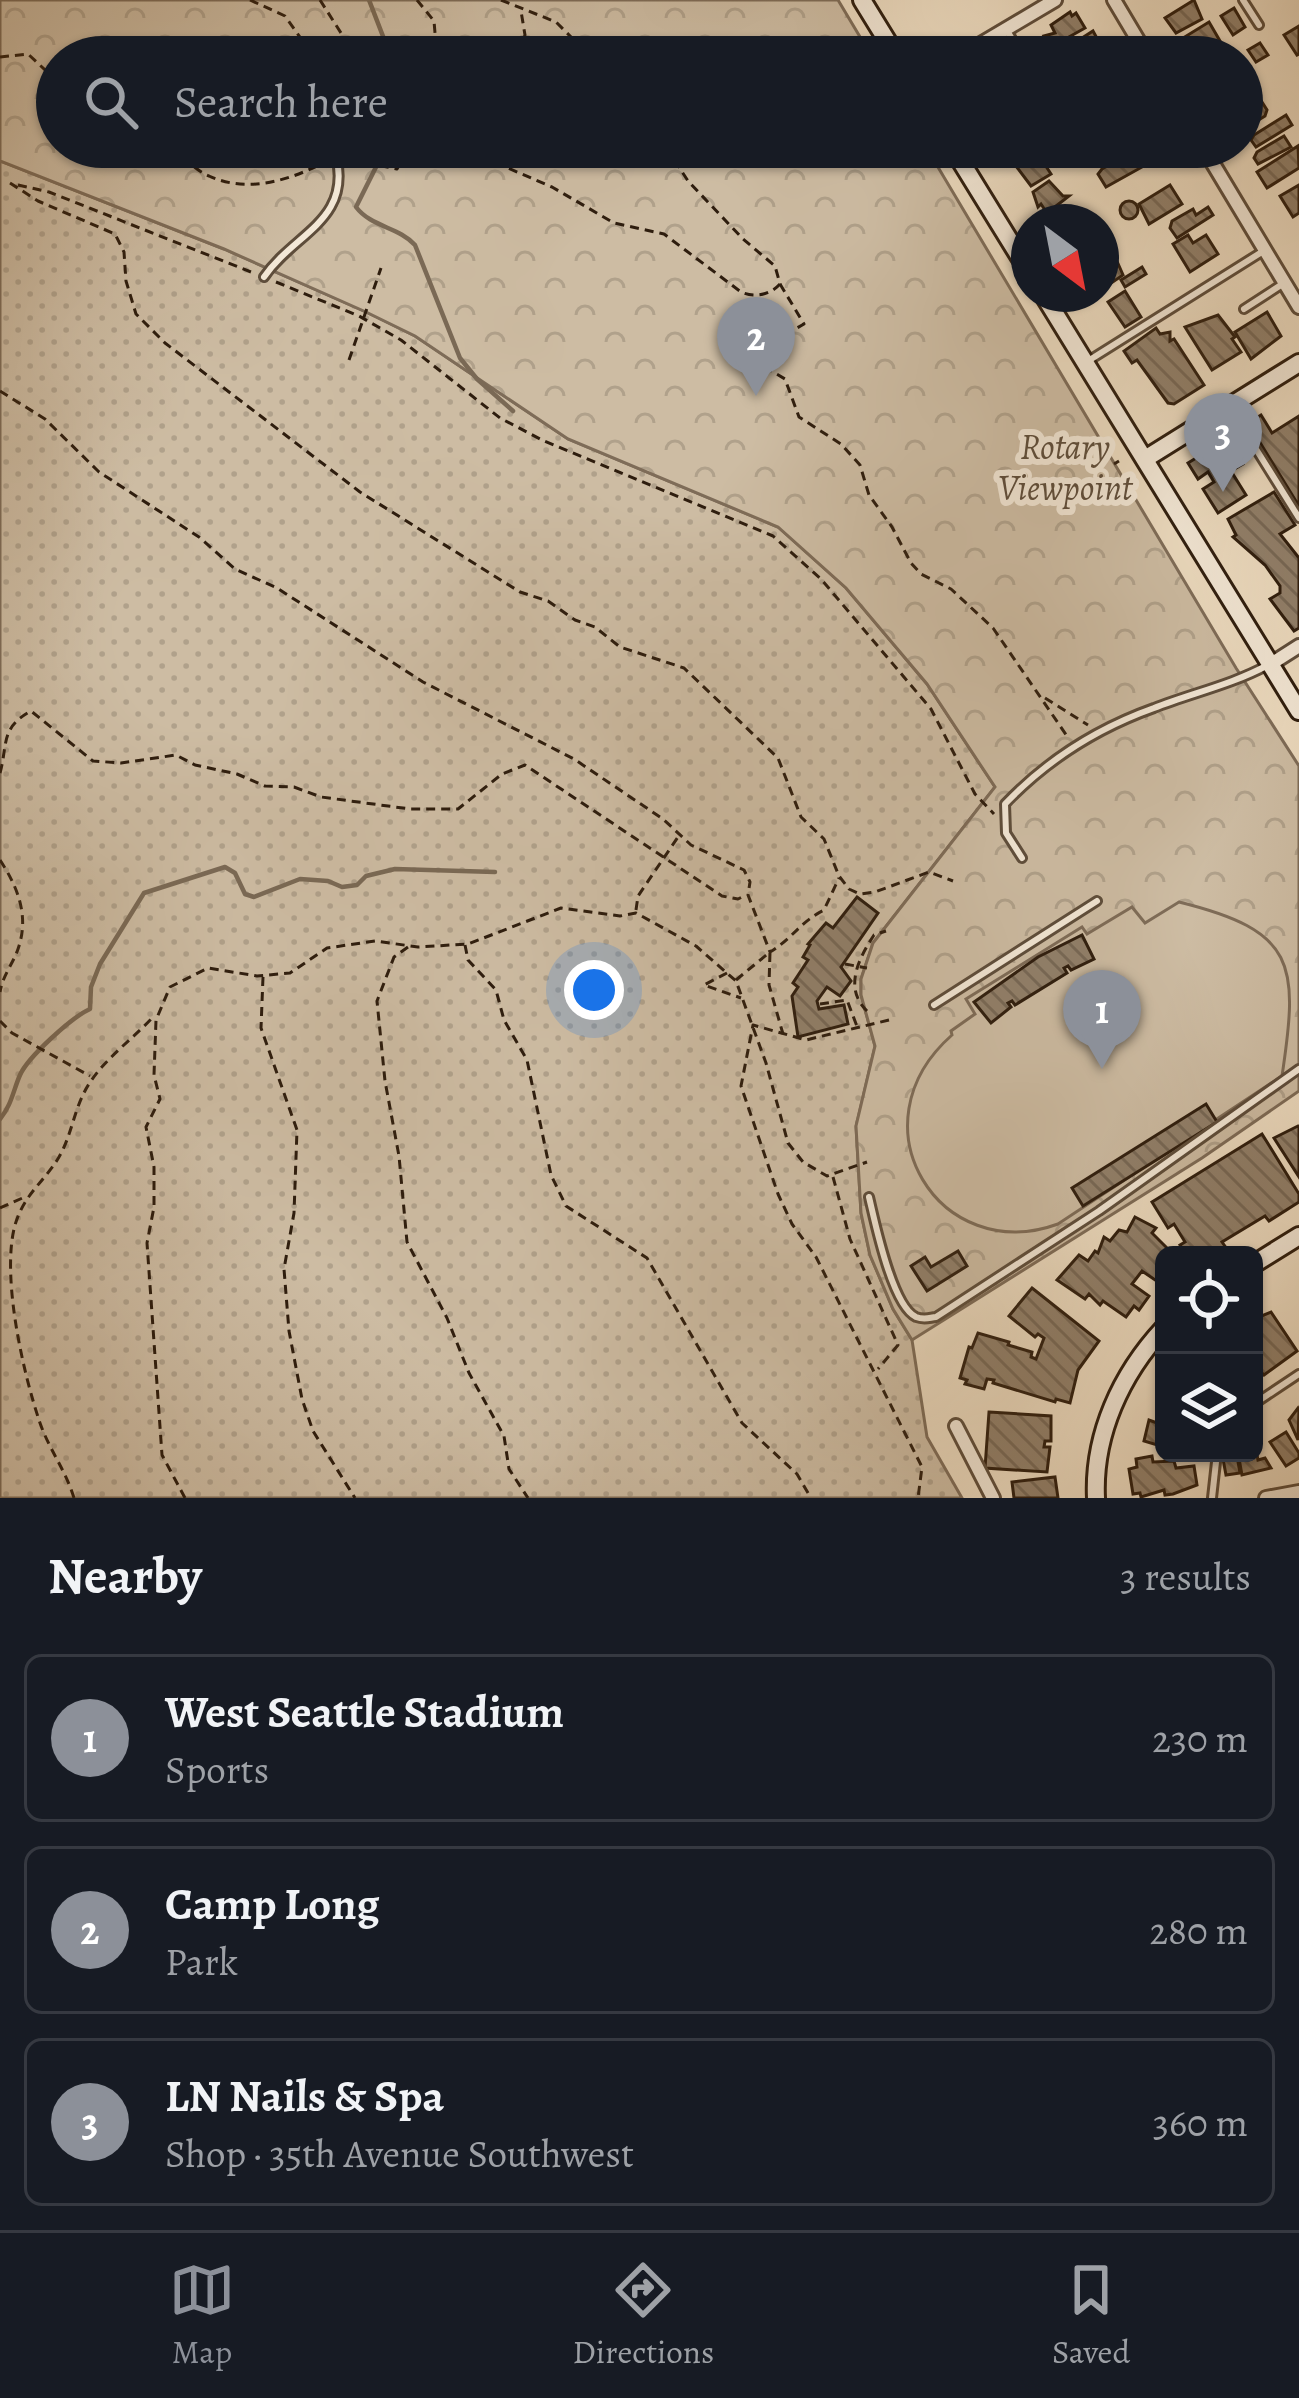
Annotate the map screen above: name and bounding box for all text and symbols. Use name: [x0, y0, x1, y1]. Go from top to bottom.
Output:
search box: [36, 36, 1263, 168]
icon: search: [78, 69, 144, 135]
text: Search here: [174, 71, 388, 133]
north arrow: [1011, 204, 1119, 312]
pin: 2: [717, 297, 795, 396]
pin: 3: [1184, 393, 1262, 492]
park label: Rotary Viewpoint: [998, 422, 1134, 512]
your location: [564, 960, 624, 1020]
pin: 1: [1063, 970, 1141, 1069]
map controls: [1155, 1246, 1263, 1462]
button: locate: [1155, 1246, 1263, 1354]
button: layers: [1155, 1354, 1263, 1462]
text: Nearby: [48, 1541, 202, 1611]
text: 3 results: [1120, 1550, 1251, 1603]
text: West Seattle Stadium: [165, 1681, 564, 1743]
text: 1: [83, 1712, 97, 1765]
text: 230 m: [1152, 1712, 1248, 1765]
text: Sports: [165, 1743, 269, 1796]
text: Camp Long: [165, 1873, 379, 1935]
text: 2: [81, 1904, 99, 1957]
text: 280 m: [1150, 1904, 1248, 1957]
text: Park: [165, 1935, 238, 1988]
text: LN Nails & Spa: [165, 2065, 444, 2127]
text: 3: [82, 2096, 98, 2149]
text: 360 m: [1153, 2096, 1248, 2149]
text: Shop · 35th Avenue Southwest: [165, 2127, 634, 2180]
tab: Map: [169, 2257, 235, 2374]
tab: Directions: [573, 2257, 714, 2374]
tab: Saved: [1052, 2257, 1130, 2374]

